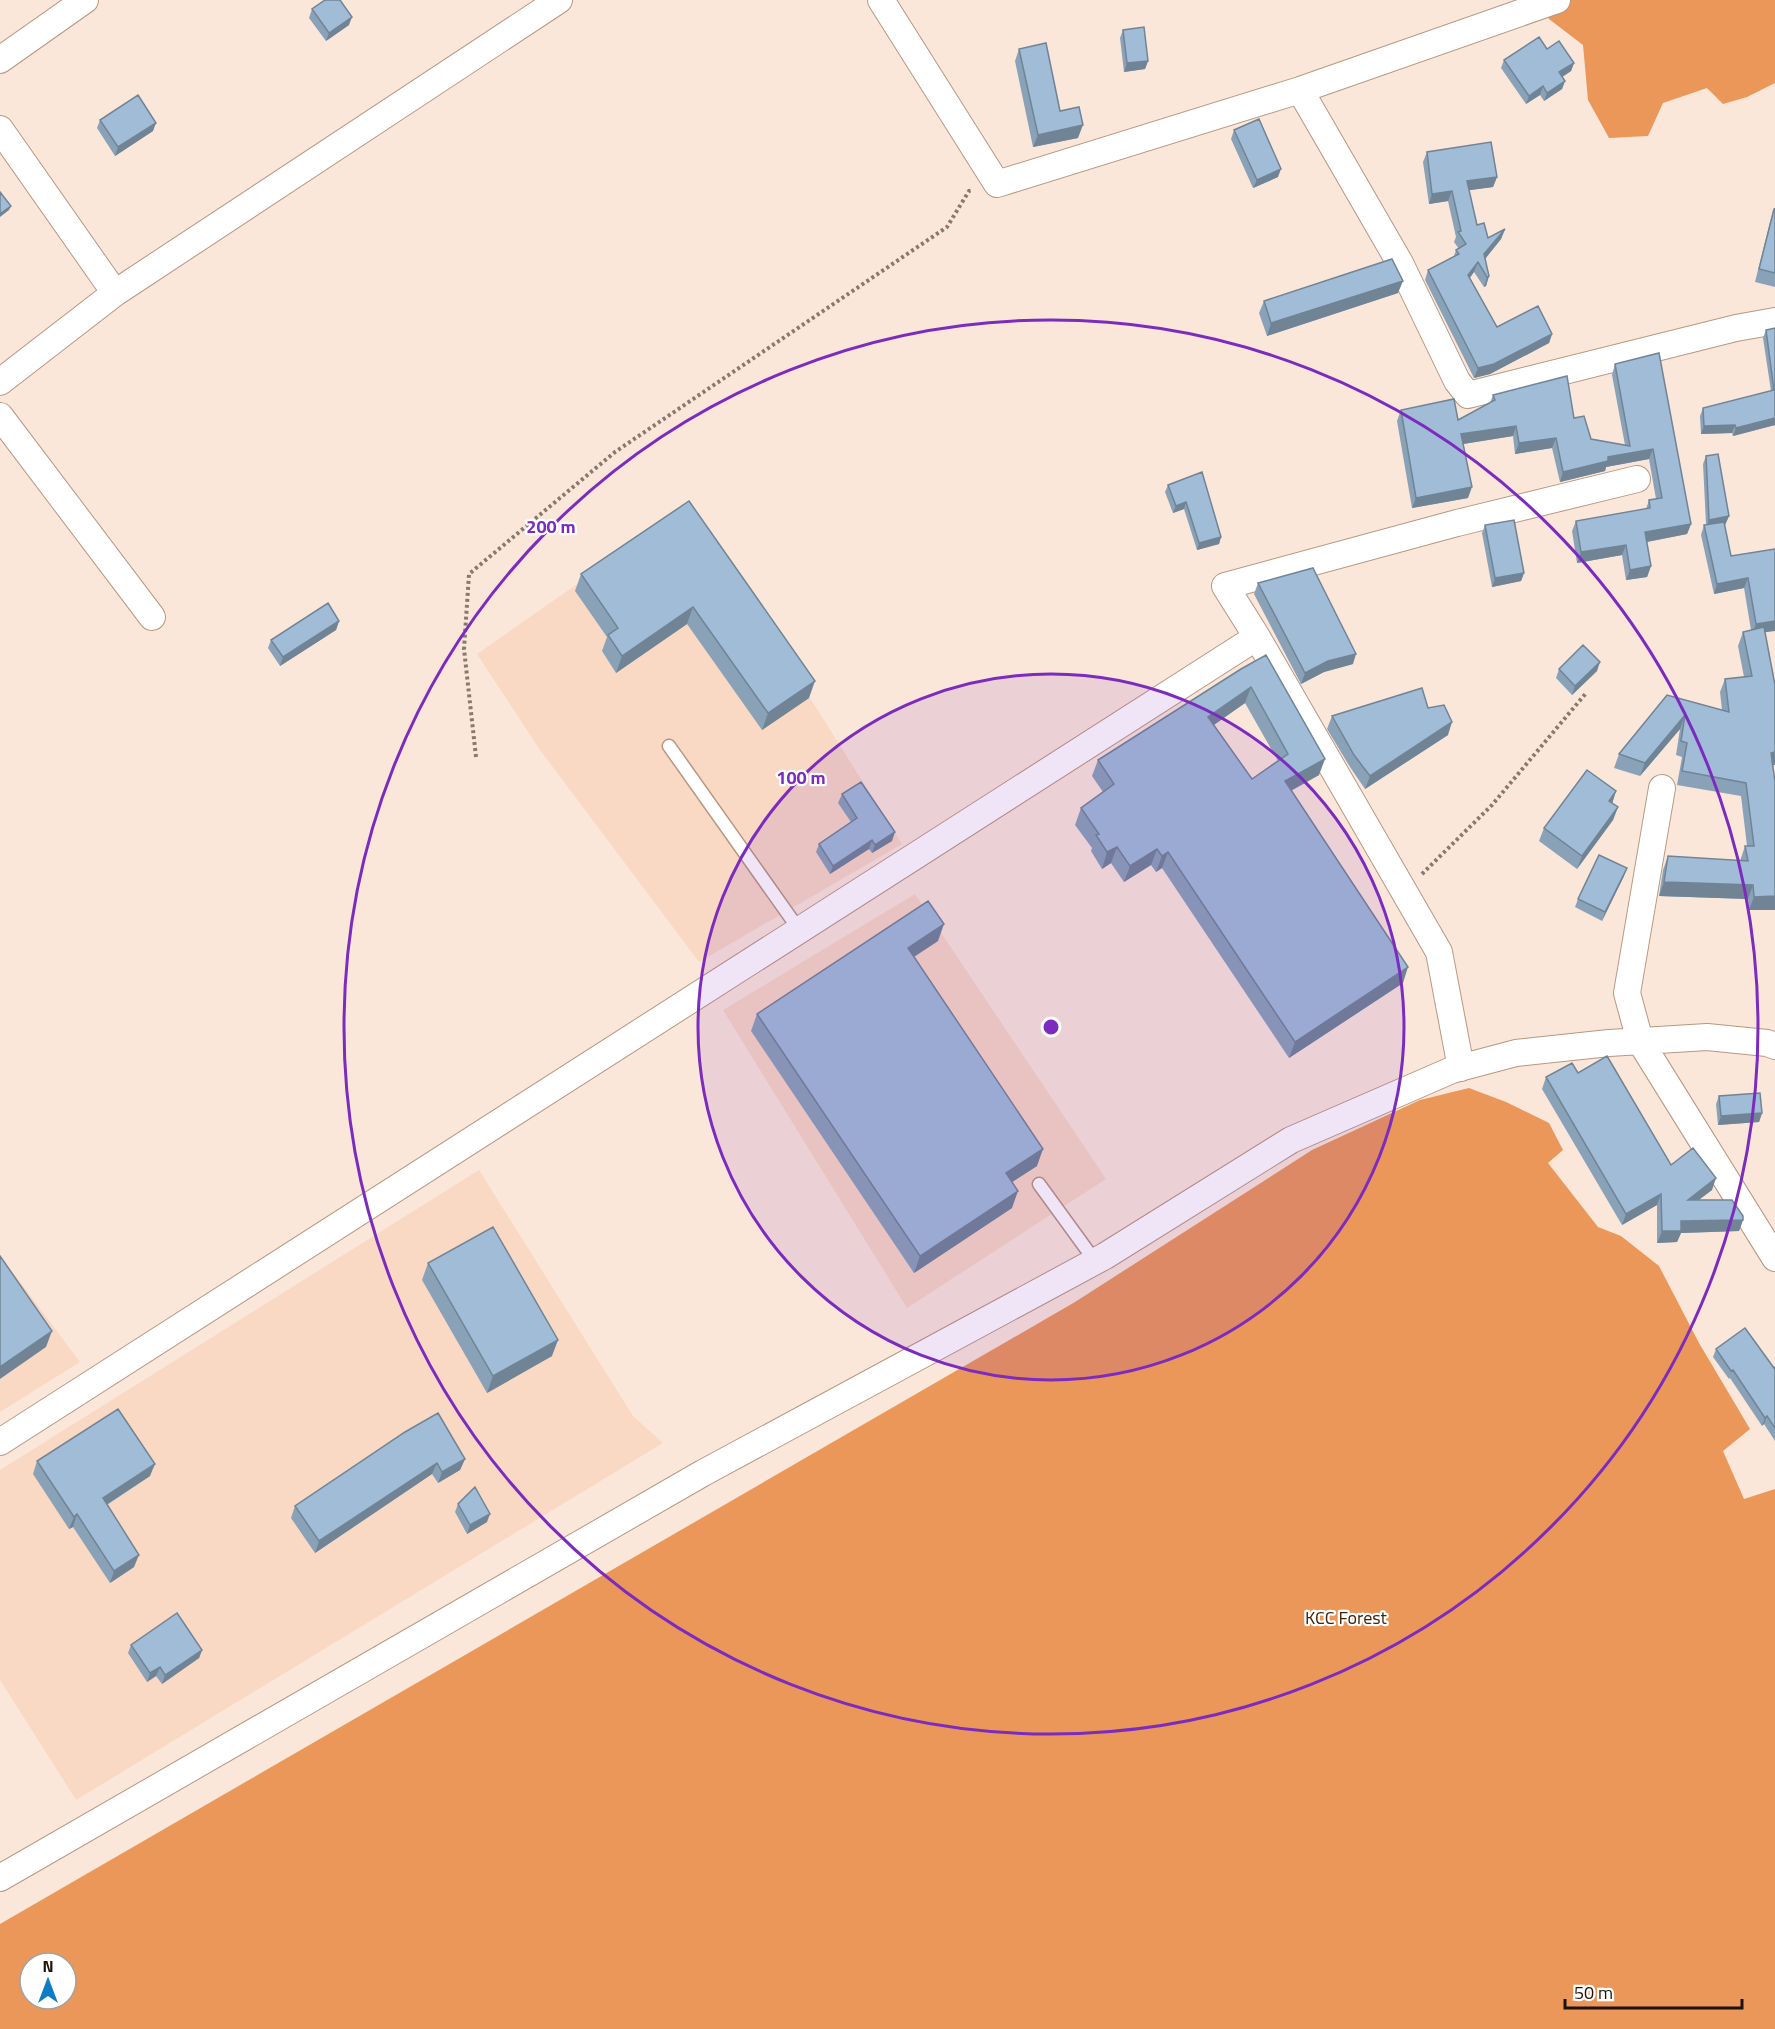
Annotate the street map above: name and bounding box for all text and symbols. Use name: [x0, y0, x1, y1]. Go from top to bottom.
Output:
text: 200 m: [526, 513, 576, 540]
text: 100 m: [776, 764, 826, 791]
centre of rings: [1041, 1017, 1061, 1037]
park label: KCC Forest: [1305, 1604, 1388, 1631]
north arrow: [18, 1951, 78, 2011]
text: N: [42, 1954, 54, 1978]
scale bar: [1565, 1972, 1742, 2010]
text: 50 m: [1574, 1979, 1613, 2006]

